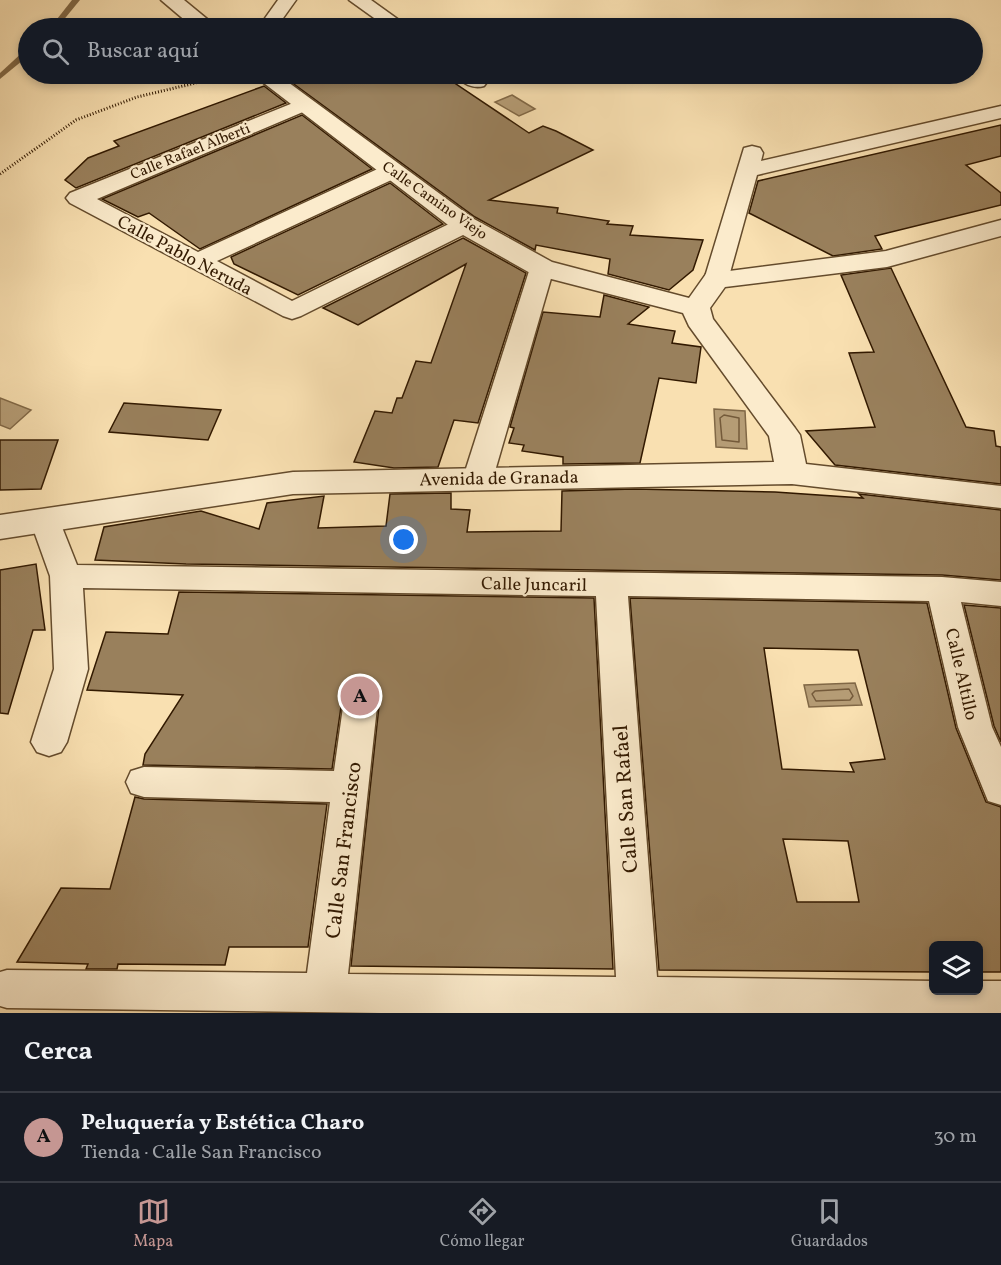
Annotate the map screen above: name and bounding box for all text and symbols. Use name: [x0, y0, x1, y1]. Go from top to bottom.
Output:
search box: [18, 18, 983, 84]
icon: search: [39, 35, 72, 68]
text: Buscar aquí: [87, 36, 199, 67]
street label: Calle Rafael Alberti: [127, 119, 254, 186]
street label: Calle Camino Viejo: [377, 157, 491, 245]
street label: Calle Pablo Neruda: [112, 210, 256, 303]
street label: Avenida de Granada: [419, 466, 579, 493]
your location: [389, 525, 418, 554]
street label: Calle Juncaril: [481, 572, 587, 599]
street label: Calle Altillo: [938, 626, 983, 723]
pin: A: [340, 674, 380, 718]
street label: Calle San Rafael: [607, 724, 646, 874]
street label: Calle San Francisco: [319, 760, 370, 940]
map controls: [929, 941, 983, 995]
button: layers: [929, 941, 983, 995]
text: Cerca: [24, 1034, 93, 1070]
text: Peluquería y Estética Charo: [81, 1108, 364, 1139]
text: A: [36, 1123, 51, 1151]
text: 30 m: [933, 1123, 977, 1151]
text: Tienda · Calle San Francisco: [81, 1139, 322, 1167]
tab: Mapa: [133, 1195, 173, 1253]
tab: Cómo llegar: [440, 1195, 525, 1253]
tab: Guardados: [791, 1195, 868, 1253]

